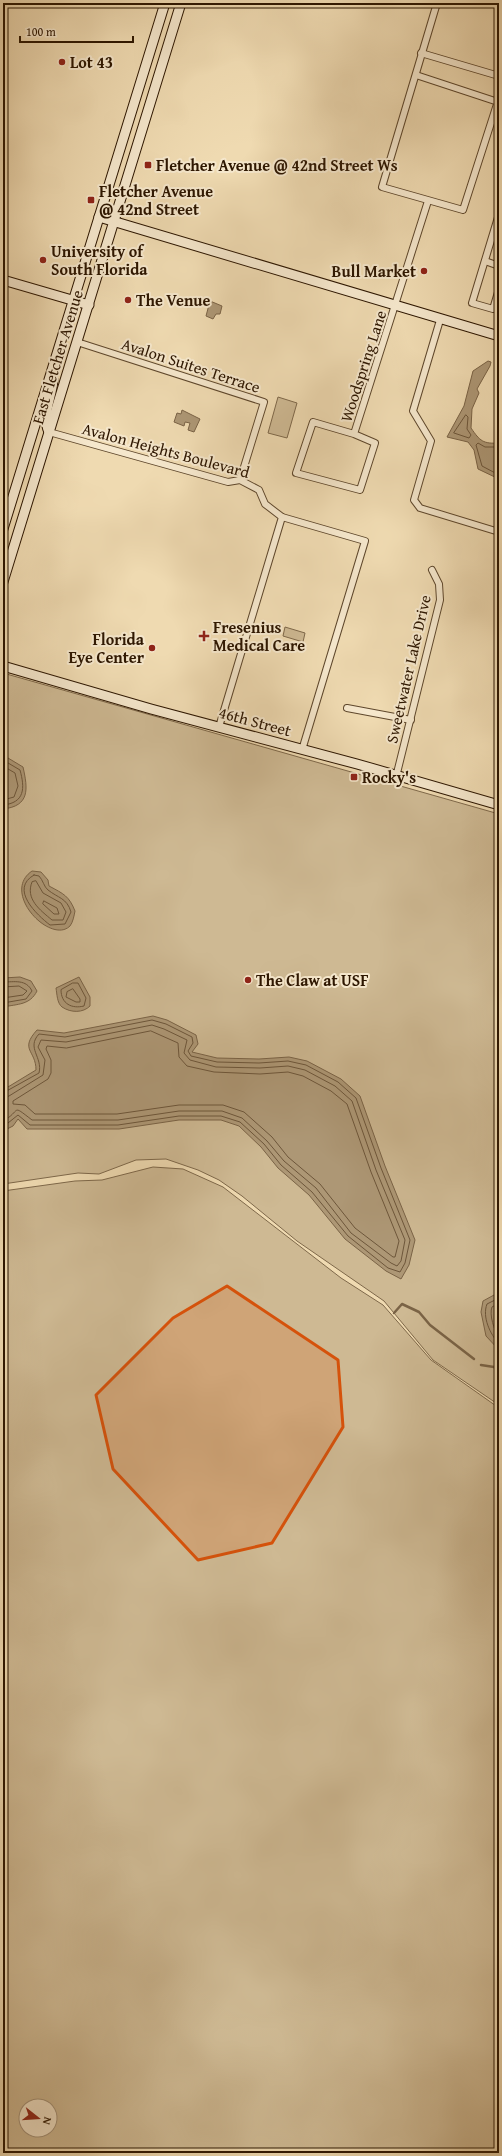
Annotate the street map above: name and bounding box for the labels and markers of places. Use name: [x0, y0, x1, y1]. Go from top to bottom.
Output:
place label: Lot 43: [70, 50, 113, 74]
marker: Lot 43: [57, 57, 67, 67]
place label: Fletcher Avenue @ 42nd Street Ws: [156, 153, 398, 177]
marker: Fletcher Avenue @ 42nd Street Ws: [143, 160, 153, 170]
place label: Fletcher Avenue @ 42nd Street: [99, 179, 213, 221]
marker: Fletcher Avenue @ 42nd Street: [86, 195, 96, 205]
place label: University of South Florida: [51, 239, 148, 281]
marker: University of South Florida: [38, 255, 48, 265]
place label: Bull Market: [331, 259, 416, 283]
marker: Bull Market: [419, 266, 429, 276]
place label: The Venue: [136, 288, 211, 312]
marker: The Venue: [123, 295, 133, 305]
place label: Fresenius Medical Care: [213, 615, 305, 657]
place label: Florida Eye Center: [69, 627, 145, 669]
marker: Fresenius Medical Care: [198, 630, 210, 642]
marker: Florida Eye Center: [147, 643, 157, 653]
place label: Rocky's: [362, 765, 416, 789]
marker: Rocky's: [349, 772, 359, 782]
place label: The Claw at USF: [256, 968, 369, 992]
marker: The Claw at USF: [243, 975, 253, 985]

